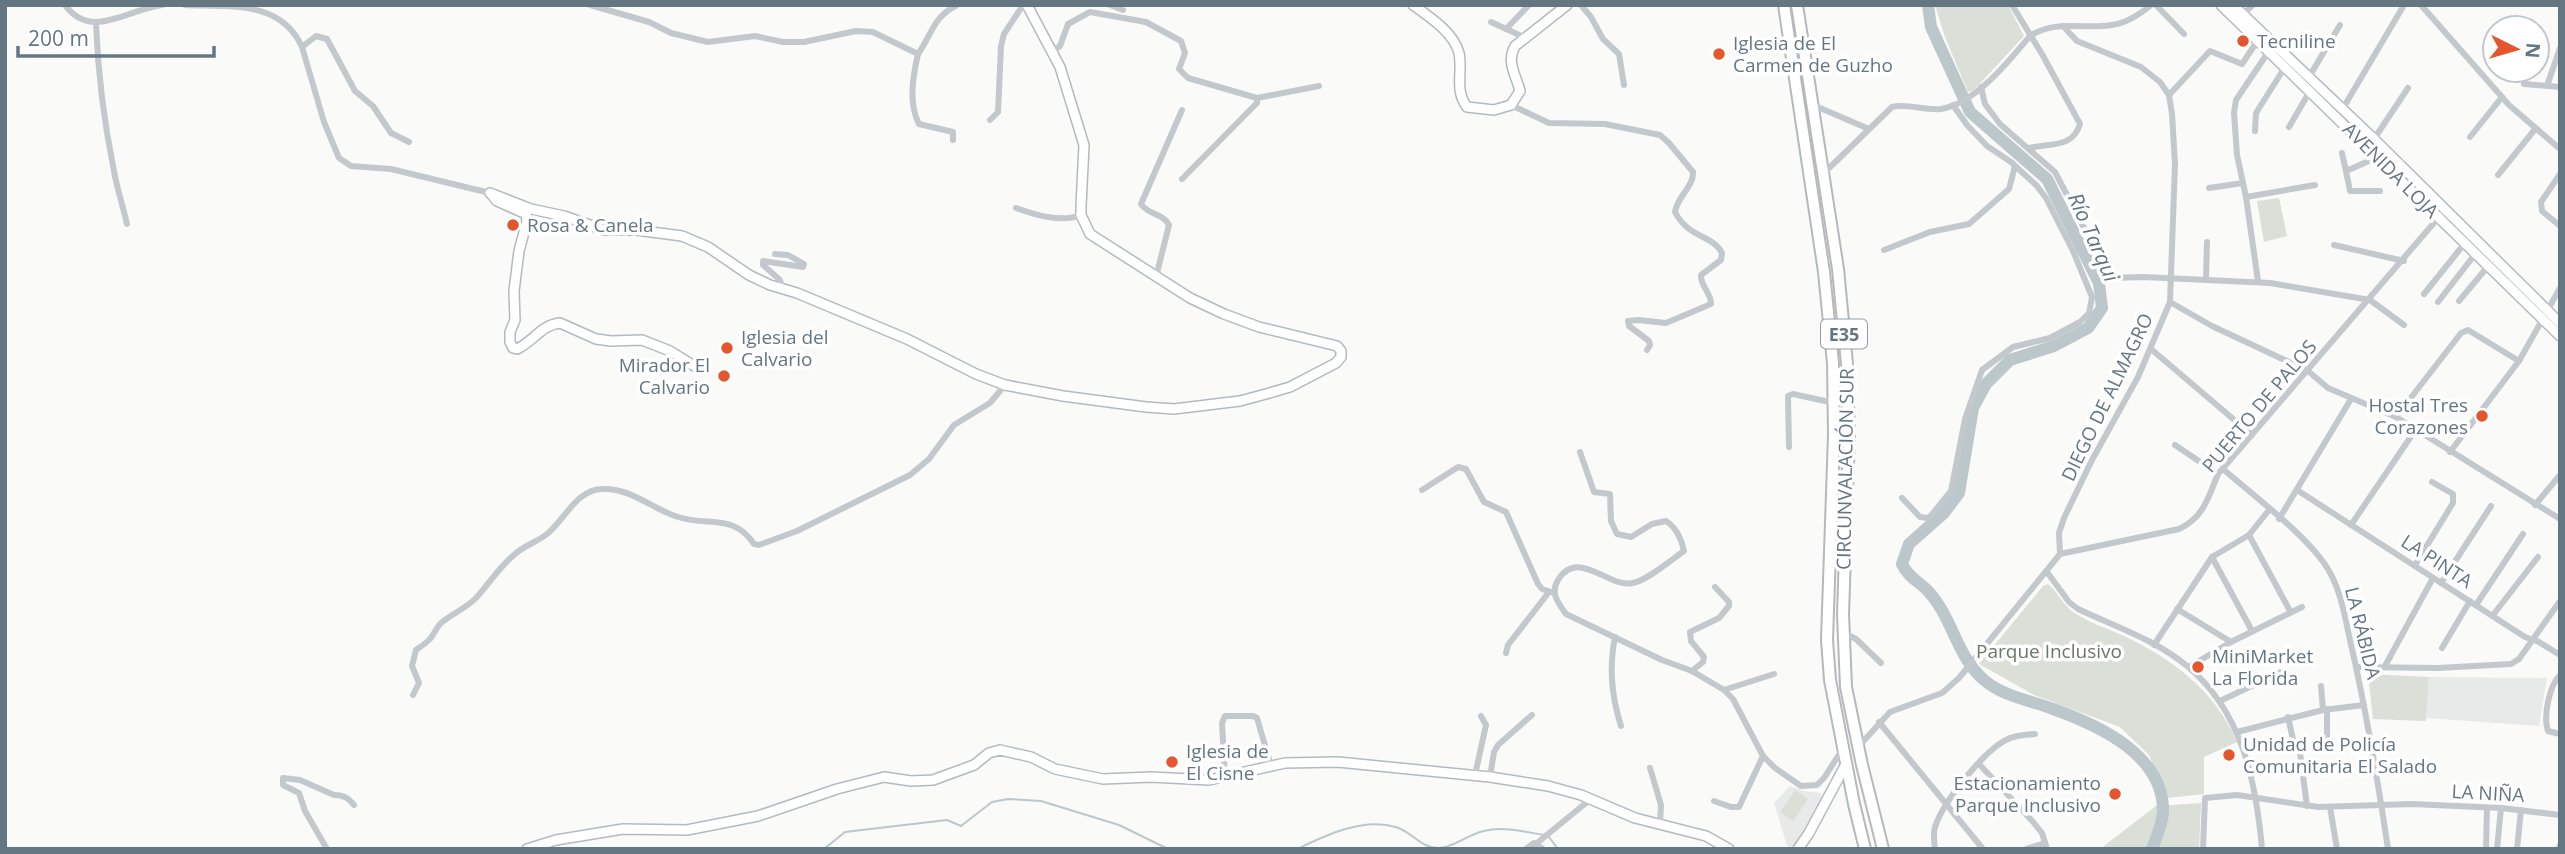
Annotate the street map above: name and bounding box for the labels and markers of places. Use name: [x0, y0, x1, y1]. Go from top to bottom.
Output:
place label: Tecniline: [2257, 28, 2336, 54]
place label: Iglesia de El Carmen de Guzho: [1733, 30, 1893, 78]
marker: Tecniline: [2235, 33, 2251, 49]
marker: Iglesia de El Carmen de Guzho: [1711, 46, 1727, 62]
place label: Rosa & Canela: [527, 212, 654, 238]
marker: Rosa & Canela: [505, 217, 521, 233]
place label: Iglesia del Calvario: [741, 324, 829, 372]
marker: Iglesia del Calvario: [719, 340, 735, 356]
place label: Mirador El Calvario: [619, 352, 710, 400]
marker: Mirador El Calvario: [716, 368, 732, 384]
place label: Hostal Tres Corazones: [2368, 392, 2468, 440]
marker: Hostal Tres Corazones: [2474, 408, 2490, 424]
place label: MiniMarket La Florida: [2212, 643, 2313, 691]
marker: MiniMarket La Florida: [2190, 659, 2206, 675]
place label: Unidad de Policía Comunitaria El Salado: [2243, 731, 2437, 779]
place label: Iglesia de El Cisne: [1186, 738, 1269, 786]
marker: Unidad de Policía Comunitaria El Salado: [2221, 747, 2237, 763]
marker: Iglesia de El Cisne: [1164, 754, 1180, 770]
place label: Estacionamiento Parque Inclusivo: [1954, 770, 2101, 818]
marker: Estacionamiento Parque Inclusivo: [2107, 786, 2123, 802]

